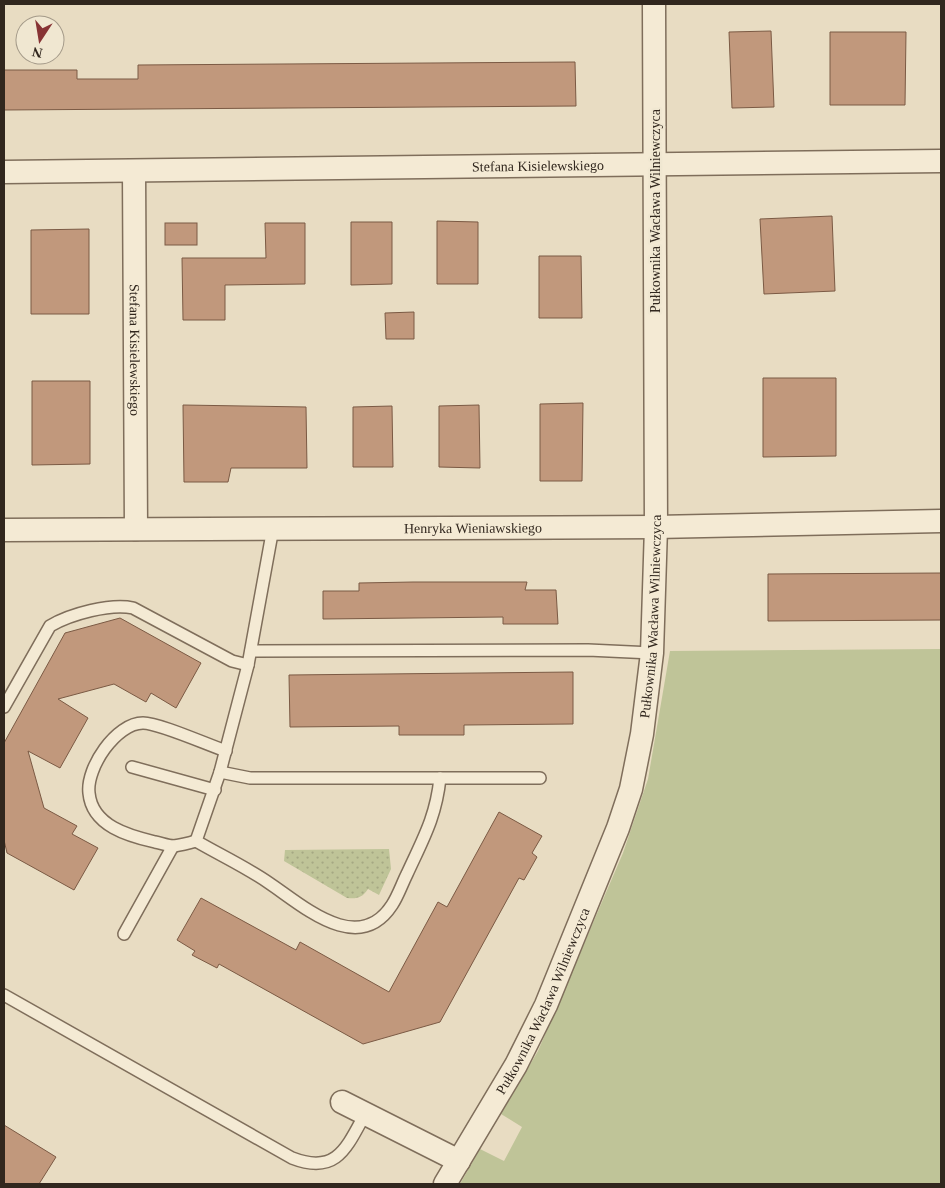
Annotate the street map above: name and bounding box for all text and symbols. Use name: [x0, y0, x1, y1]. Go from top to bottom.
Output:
north arrow: [15, 15, 65, 65]
text: N: [31, 44, 44, 61]
street label: Pułkownika Wacława Wilniewczyca: [648, 108, 663, 313]
street label: Stefana Kisielewskiego: [472, 158, 604, 175]
street label: Stefana Kisielewskiego: [127, 284, 142, 416]
street label: Pułkownika Wacława Wilniewczyca: [637, 514, 664, 719]
street label: Henryka Wieniawskiego: [404, 521, 542, 536]
street label: Pułkownika Wacława Wilniewczyca: [493, 905, 593, 1097]

